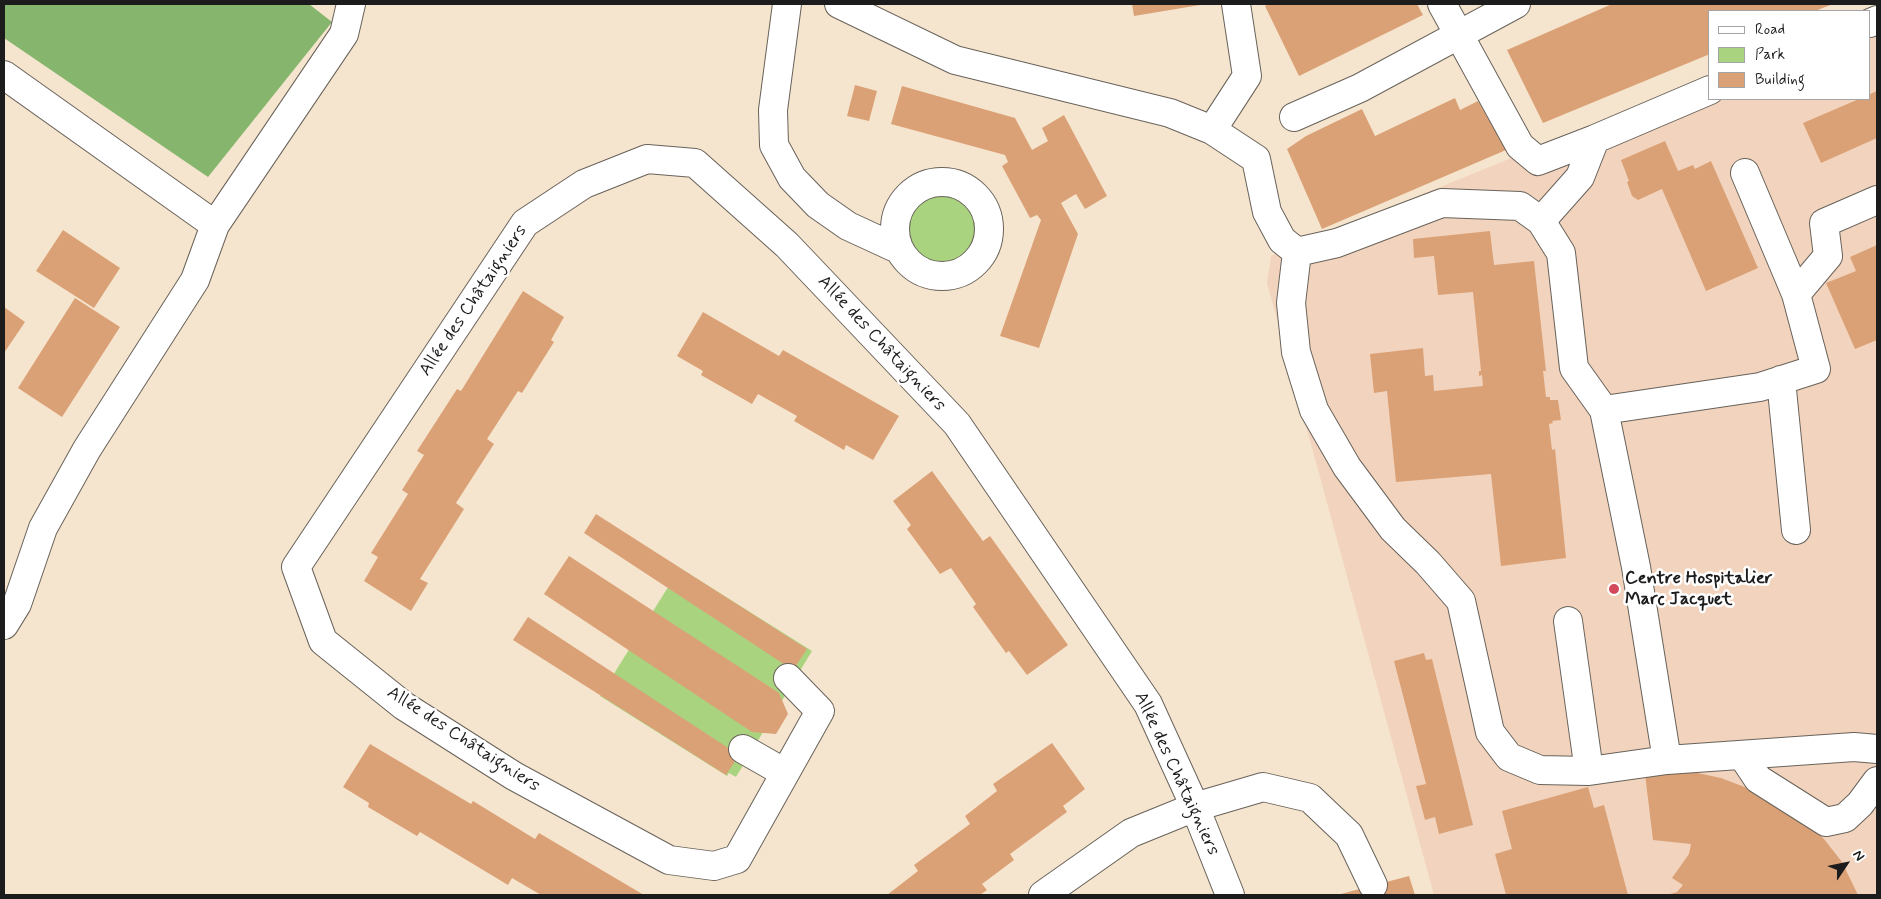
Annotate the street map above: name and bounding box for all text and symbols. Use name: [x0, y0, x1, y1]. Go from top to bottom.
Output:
legend: [1708, 10, 1871, 100]
text: Road: [1755, 20, 1785, 40]
text: Park: [1755, 45, 1785, 65]
text: Building: [1755, 70, 1805, 90]
street label: Allée des Châtaigniers: [415, 221, 533, 381]
street label: Allée des Châtaigniers: [812, 272, 950, 416]
place label: Centre Hospitalier Marc Jacquet: [1625, 568, 1772, 610]
marker: Centre Hospitalier Marc Jacquet: [1607, 582, 1621, 596]
street label: Allée des Châtaigniers: [383, 683, 543, 797]
street label: Allée des Châtaigniers: [1129, 689, 1223, 859]
north arrow: [1821, 839, 1871, 889]
text: N: [1848, 847, 1869, 865]

